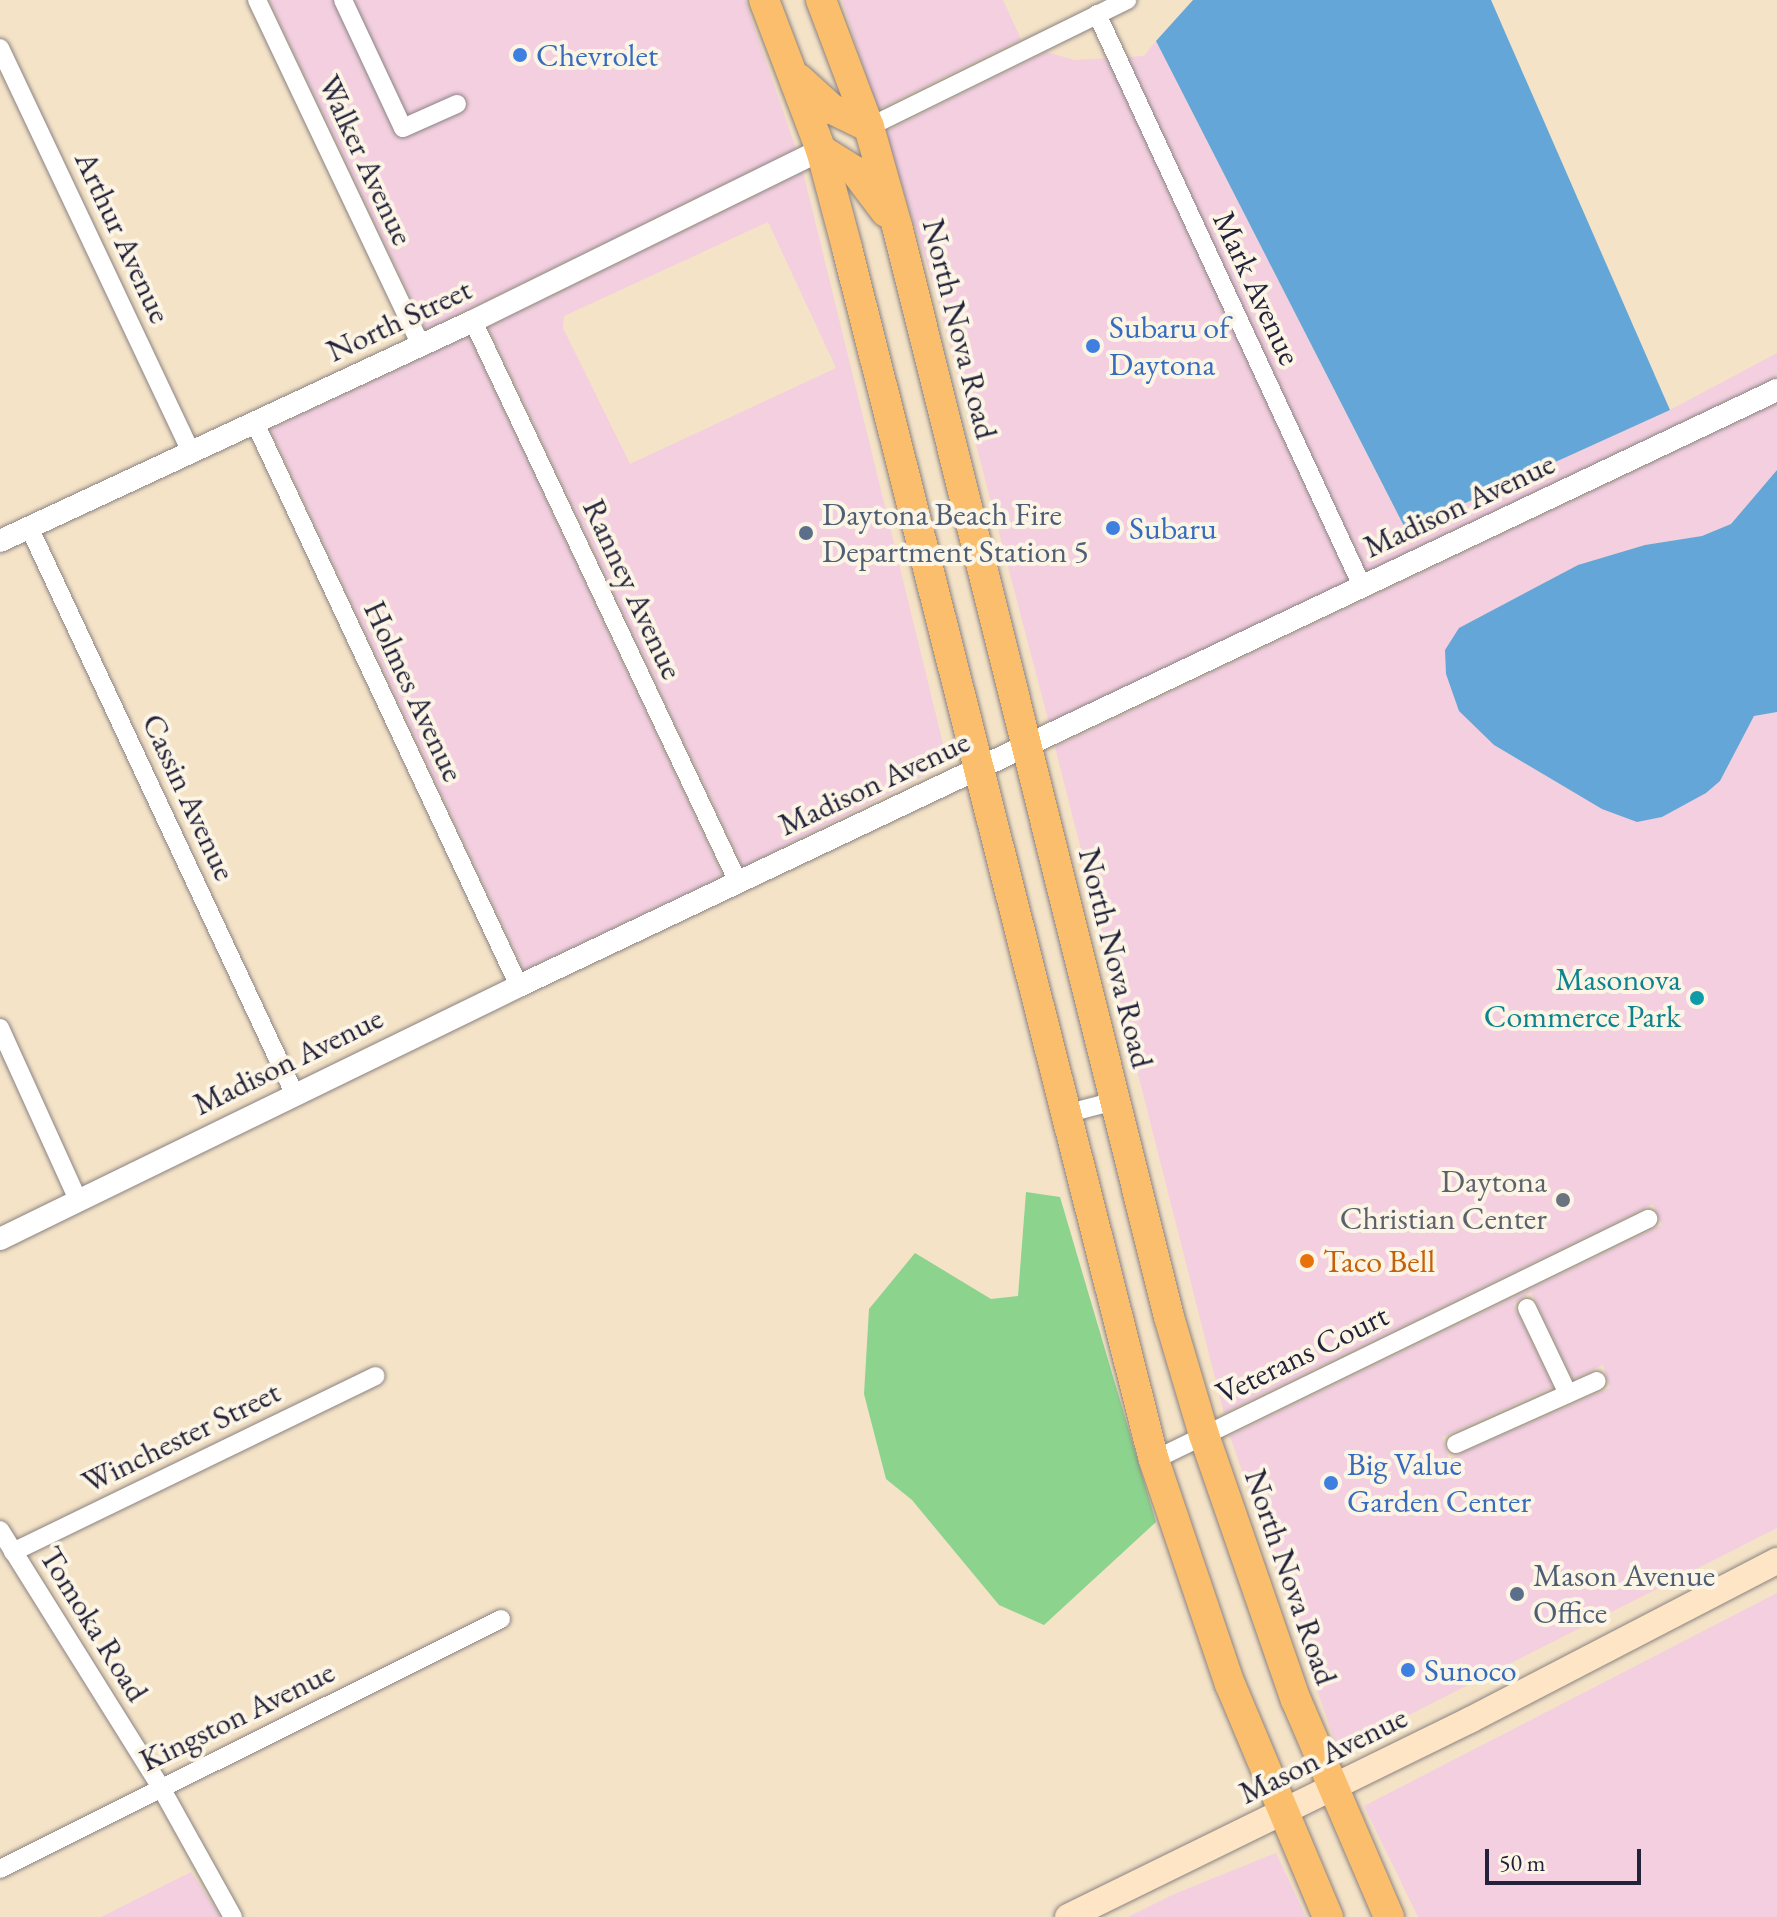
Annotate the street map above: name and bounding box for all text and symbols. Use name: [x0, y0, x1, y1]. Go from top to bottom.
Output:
place label: Chevrolet: [536, 36, 658, 74]
marker: Chevrolet: [511, 46, 529, 64]
street label: Walker Avenue: [310, 69, 422, 251]
street label: Arthur Avenue: [66, 145, 180, 329]
street label: Mark Avenue: [1205, 205, 1309, 371]
street label: North Nova Road: [914, 215, 1006, 443]
street label: North Street: [321, 270, 477, 370]
place label: Subaru of Daytona: [1109, 309, 1229, 384]
marker: Subaru of Daytona: [1084, 337, 1102, 355]
street label: Madison Avenue: [1357, 444, 1561, 566]
street label: Ranney Avenue: [575, 493, 691, 685]
place label: Daytona Beach Fire Department Station 5: [822, 496, 1089, 571]
place label: Subaru: [1129, 509, 1217, 547]
marker: Subaru: [1104, 519, 1122, 537]
marker: Daytona Beach Fire Department Station 5: [797, 524, 815, 542]
street label: Holmes Avenue: [355, 595, 473, 787]
street label: Cassin Avenue: [134, 708, 244, 886]
street label: Madison Avenue: [772, 722, 976, 844]
street label: North Nova Road: [1070, 844, 1162, 1072]
place label: Masonova Commerce Park: [1484, 961, 1681, 1036]
marker: Masonova Commerce Park: [1688, 989, 1706, 1007]
street label: Madison Avenue: [187, 999, 389, 1123]
place label: Daytona Christian Center: [1340, 1163, 1547, 1238]
marker: Daytona Christian Center: [1554, 1191, 1572, 1209]
place label: Taco Bell: [1323, 1242, 1435, 1280]
marker: Taco Bell: [1298, 1252, 1316, 1270]
street label: Veterans Court: [1210, 1296, 1394, 1412]
street label: Winchester Street: [76, 1372, 286, 1502]
place label: Big Value Garden Center: [1347, 1446, 1531, 1521]
street label: North Nova Road: [1236, 1464, 1346, 1690]
marker: Big Value Garden Center: [1322, 1474, 1340, 1492]
street label: Tomoka Road: [31, 1539, 157, 1709]
place label: Mason Avenue Office: [1533, 1557, 1715, 1632]
marker: Mason Avenue Office: [1508, 1585, 1526, 1603]
place label: Sunoco: [1424, 1651, 1517, 1689]
street label: Kingston Avenue: [133, 1652, 341, 1780]
marker: Sunoco: [1399, 1661, 1417, 1679]
street label: Mason Avenue: [1233, 1698, 1413, 1812]
scale bar: [1489, 1833, 1645, 1883]
text: 50 m: [1499, 1847, 1546, 1878]

